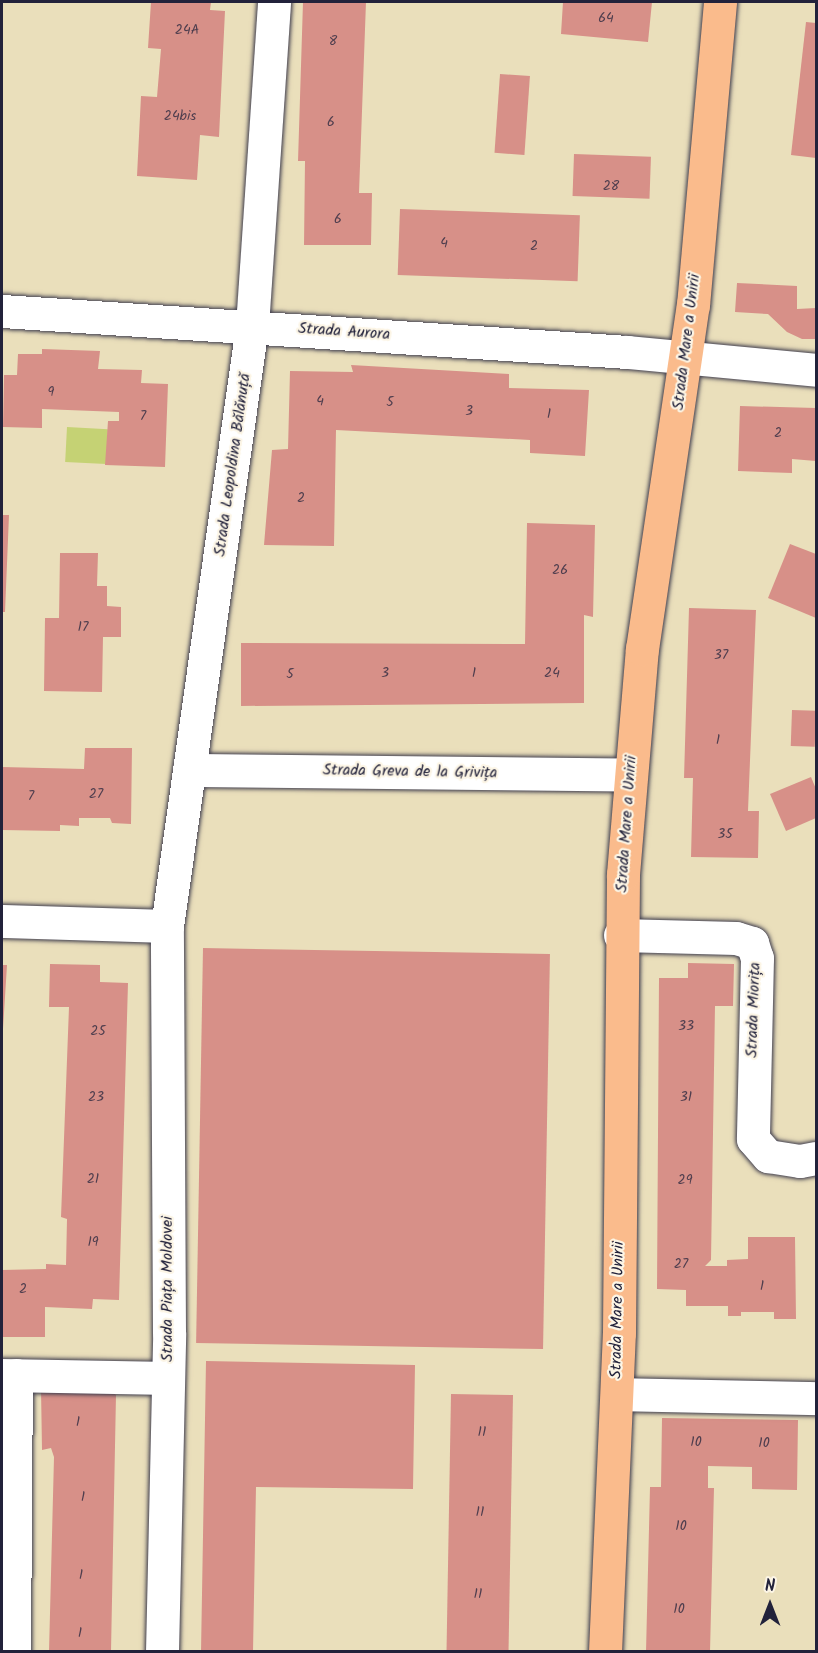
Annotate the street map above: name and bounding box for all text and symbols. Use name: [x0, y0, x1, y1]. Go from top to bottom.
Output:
house number: 64: [598, 10, 614, 26]
house number: 24A: [175, 22, 199, 38]
house number: 8: [329, 33, 337, 49]
house number: 24bis: [164, 108, 196, 124]
house number: 6: [327, 114, 335, 130]
house number: 28: [603, 178, 619, 194]
house number: 6: [334, 211, 342, 227]
house number: 4: [440, 235, 448, 251]
house number: 2: [530, 238, 538, 254]
street label: Strada Mare a Unirii: [669, 273, 705, 411]
street label: Strada Aurora: [297, 319, 391, 345]
street label: Strada Leopoldina Bălănuță: [211, 372, 255, 558]
house number: 9: [48, 384, 54, 400]
house number: 4: [316, 393, 324, 409]
house number: 5: [386, 394, 394, 410]
house number: 3: [465, 403, 473, 419]
house number: 1: [547, 406, 551, 422]
house number: 7: [140, 408, 146, 424]
house number: 2: [774, 425, 782, 441]
house number: 2: [297, 490, 305, 506]
house number: 26: [552, 562, 568, 578]
house number: 17: [78, 619, 88, 635]
house number: 37: [714, 647, 728, 663]
house number: 3: [381, 665, 389, 681]
house number: 1: [472, 665, 476, 681]
house number: 24: [544, 665, 560, 681]
house number: 5: [286, 666, 294, 682]
house number: 1: [716, 732, 720, 748]
street label: Strada Mare a Unirii: [613, 755, 641, 893]
street label: Strada Greva de la Grivița: [323, 761, 497, 783]
house number: 27: [89, 786, 103, 802]
house number: 7: [28, 788, 34, 804]
house number: 35: [717, 826, 733, 842]
street label: Strada Miorița: [743, 962, 765, 1058]
house number: 33: [678, 1018, 694, 1034]
house number: 25: [90, 1023, 106, 1039]
house number: 23: [88, 1089, 104, 1105]
house number: 31: [680, 1089, 692, 1105]
house number: 21: [87, 1171, 99, 1187]
house number: 29: [678, 1172, 692, 1188]
street label: Strada Piața Moldovei: [158, 1216, 178, 1362]
house number: 19: [87, 1234, 99, 1250]
street label: Strada Mare a Unirii: [607, 1241, 629, 1379]
house number: 27: [674, 1256, 688, 1272]
house number: 1: [760, 1278, 764, 1294]
house number: 2: [19, 1281, 27, 1297]
house number: 1: [76, 1414, 80, 1430]
house number: 11: [478, 1424, 486, 1440]
house number: 10: [690, 1434, 702, 1450]
house number: 10: [758, 1435, 770, 1451]
house number: 1: [81, 1489, 85, 1505]
house number: 11: [476, 1504, 484, 1520]
house number: 10: [675, 1518, 687, 1534]
house number: 1: [79, 1567, 83, 1583]
text: N: [765, 1574, 775, 1599]
north arrow: [740, 1575, 800, 1635]
house number: 11: [474, 1586, 482, 1602]
house number: 10: [673, 1601, 685, 1617]
house number: 1: [78, 1625, 82, 1641]

